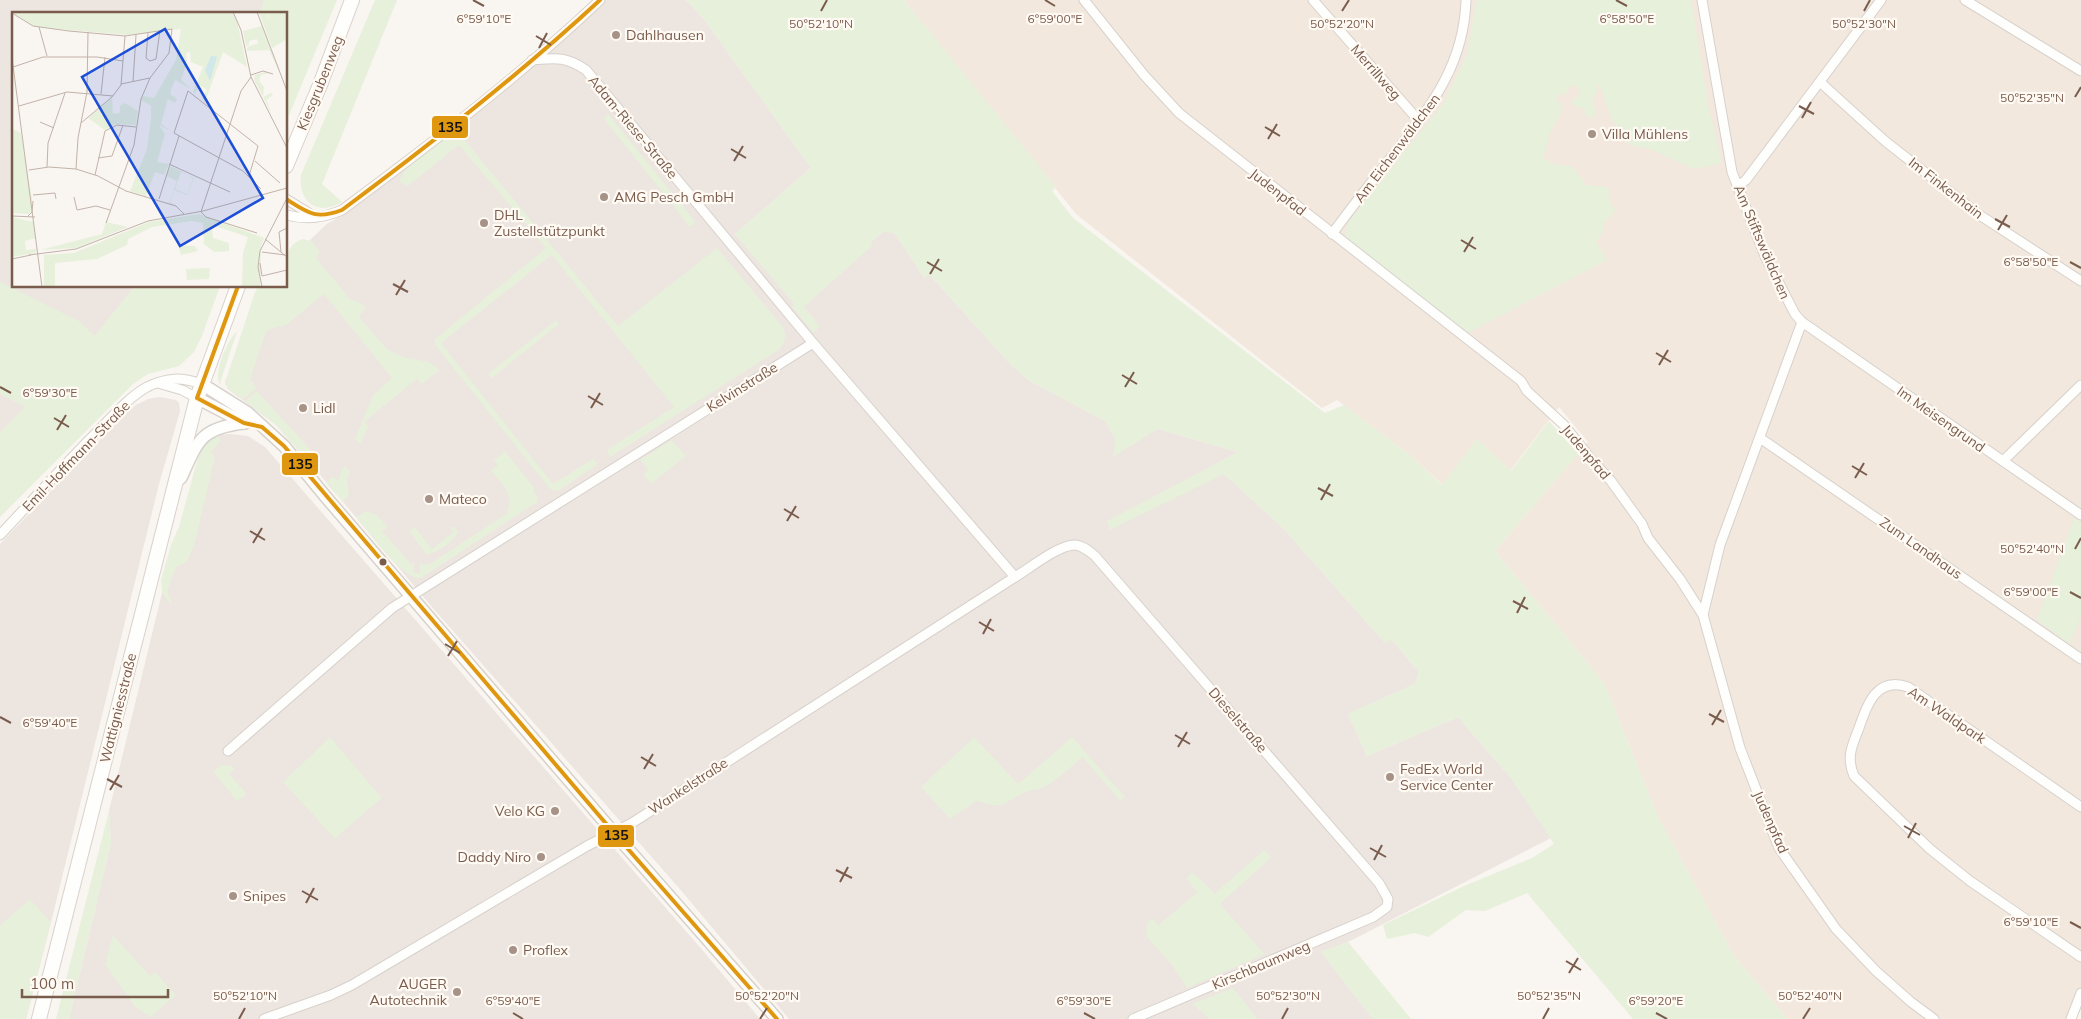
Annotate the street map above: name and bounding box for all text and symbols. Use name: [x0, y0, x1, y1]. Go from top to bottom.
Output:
text: 6°59'10"E: [457, 11, 511, 26]
text: 6°59'00"E: [1028, 11, 1082, 26]
text: 6°58'50"E: [1600, 11, 1654, 26]
inset map: [12, 12, 288, 288]
text: 50°52'10"N: [789, 16, 853, 31]
text: 50°52'20"N: [1310, 16, 1374, 31]
text: 50°52'30"N: [1832, 16, 1896, 31]
place label: Dahlhausen: [626, 26, 704, 44]
marker: Dahlhausen: [610, 29, 622, 41]
street label: Kiesgrubenweg: [293, 33, 347, 133]
street label: Merrillweg: [1347, 40, 1405, 104]
street label: Adam-Riese-Straße: [584, 71, 682, 183]
street label: Am Eichenwäldchen: [1350, 90, 1444, 206]
text: 50°52'35"N: [2000, 90, 2064, 105]
line badge: 135: [431, 115, 469, 139]
text: 135: [437, 118, 463, 136]
place label: Villa Mühlens: [1602, 125, 1688, 143]
marker: Villa Mühlens: [1586, 128, 1598, 140]
street label: Im Finkenhain: [1905, 153, 1987, 223]
street label: Judenpfad: [1246, 164, 1310, 220]
street label: Am Stiftswäldchen: [1730, 182, 1794, 302]
place label: AMG Pesch GmbH: [614, 188, 734, 206]
marker: AMG Pesch GmbH: [598, 191, 610, 203]
place label: DHL Zustellstützpunkt: [494, 206, 605, 240]
marker: DHL Zustellstützpunkt: [478, 217, 490, 229]
text: 6°58'50"E: [2004, 254, 2058, 269]
street label: Kelvinstraße: [703, 358, 781, 416]
street label: Im Meisengrund: [1893, 382, 1989, 456]
text: 6°59'30"E: [23, 385, 77, 400]
street label: Emil-Hoffmann-Straße: [18, 397, 134, 515]
place label: Lidl: [313, 399, 336, 417]
marker: Lidl: [297, 402, 309, 414]
street label: Judenpfad: [1558, 421, 1614, 483]
line badge: 135: [281, 452, 319, 476]
text: 135: [287, 455, 313, 473]
place label: Mateco: [439, 490, 487, 508]
marker: Mateco: [423, 493, 435, 505]
street label: Zum Landhaus: [1876, 513, 1966, 583]
text: 50°52'40"N: [2000, 541, 2064, 556]
unlabelled marker: [378, 557, 388, 567]
text: 6°59'00"E: [2004, 584, 2058, 599]
street label: Wattigniesstraße: [96, 651, 140, 765]
street label: Am Waldpark: [1905, 682, 1990, 748]
street label: Dieselstraße: [1205, 684, 1271, 756]
text: 6°59'40"E: [23, 715, 77, 730]
street label: Wankelstraße: [645, 754, 731, 818]
place label: FedEx World Service Center: [1400, 760, 1494, 794]
marker: FedEx World Service Center: [1384, 771, 1396, 783]
street label: Judenpfad: [1749, 788, 1793, 856]
place label: Velo KG: [495, 802, 545, 820]
marker: Velo KG: [549, 805, 561, 817]
line badge: 135: [597, 824, 635, 848]
text: 135: [603, 826, 629, 844]
place label: Daddy Niro: [457, 848, 531, 866]
marker: Daddy Niro: [535, 851, 547, 863]
place label: Snipes: [243, 887, 286, 905]
marker: Snipes: [227, 890, 239, 902]
text: 6°59'10"E: [2004, 914, 2058, 929]
street label: Kirschbaumweg: [1209, 936, 1313, 994]
place label: Proflex: [523, 941, 569, 959]
marker: Proflex: [507, 944, 519, 956]
scale bar: [22, 966, 169, 998]
text: 100 m: [30, 974, 74, 993]
place label: AUGER Autotechnik: [370, 975, 448, 1009]
marker: AUGER Autotechnik: [451, 986, 463, 998]
text: 50°52'10"N: [213, 988, 277, 1003]
text: 50°52'20"N: [735, 988, 799, 1003]
text: 50°52'30"N: [1256, 988, 1320, 1003]
text: 50°52'35"N: [1517, 988, 1581, 1003]
text: 50°52'40"N: [1778, 988, 1842, 1003]
text: 6°59'40"E: [486, 993, 540, 1008]
text: 6°59'30"E: [1057, 993, 1111, 1008]
text: 6°59'20"E: [1629, 993, 1683, 1008]

